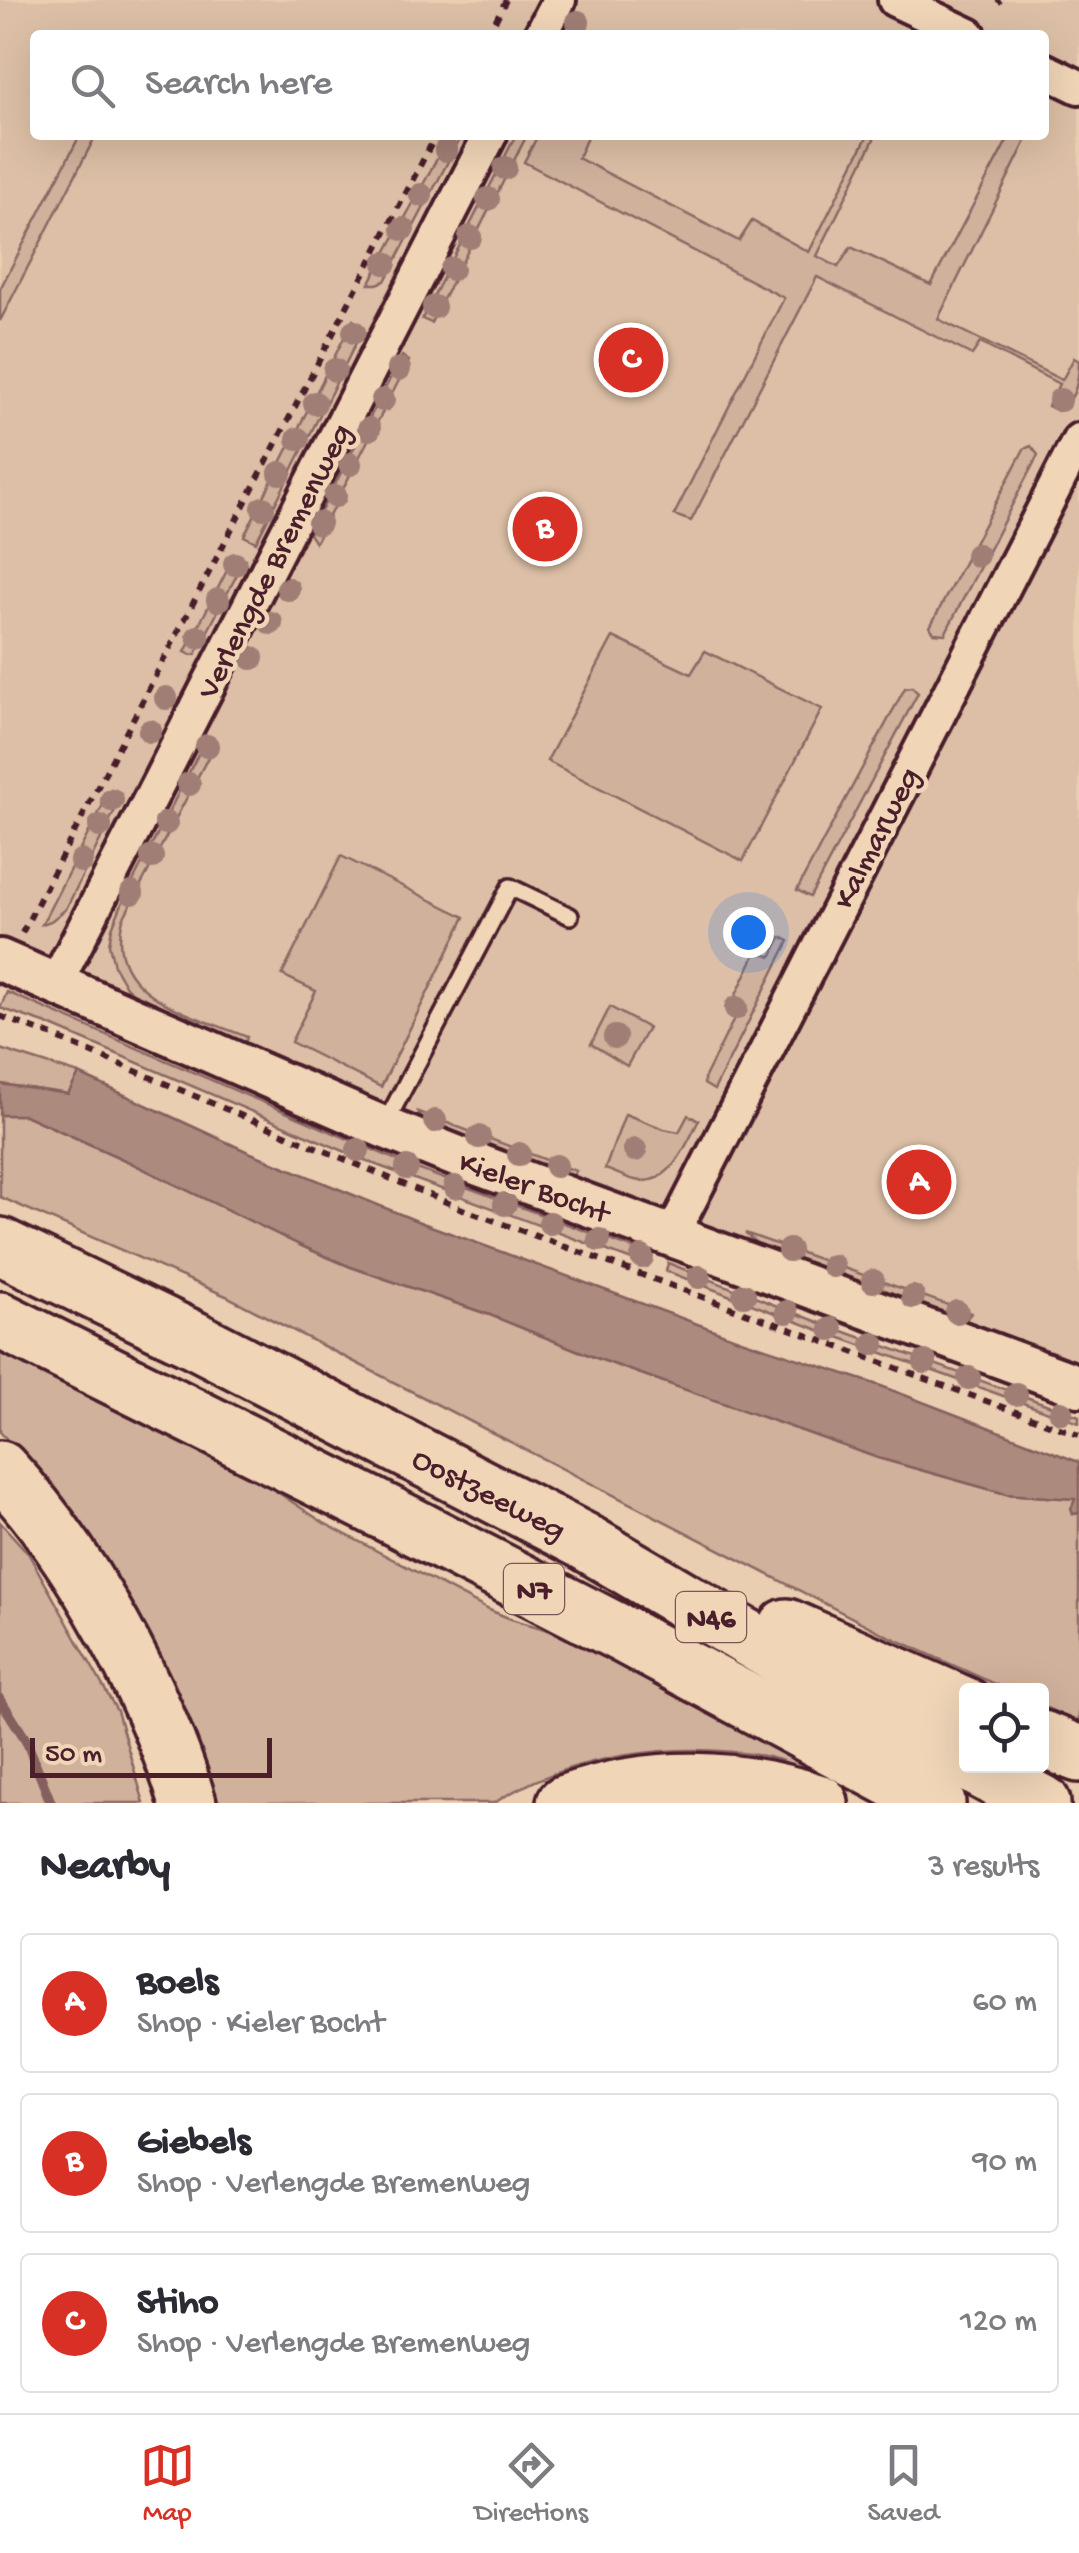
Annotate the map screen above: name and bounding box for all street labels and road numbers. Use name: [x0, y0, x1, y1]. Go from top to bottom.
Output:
street label: Verlengde Bremenweg: [190, 418, 362, 707]
street label: Kalmarweg: [827, 762, 930, 916]
street label: Kieler Bocht: [453, 1145, 617, 1236]
street label: Oostzeeweg: [405, 1442, 571, 1551]
road number: N7: [504, 1564, 564, 1614]
road number: N46: [676, 1592, 746, 1642]

